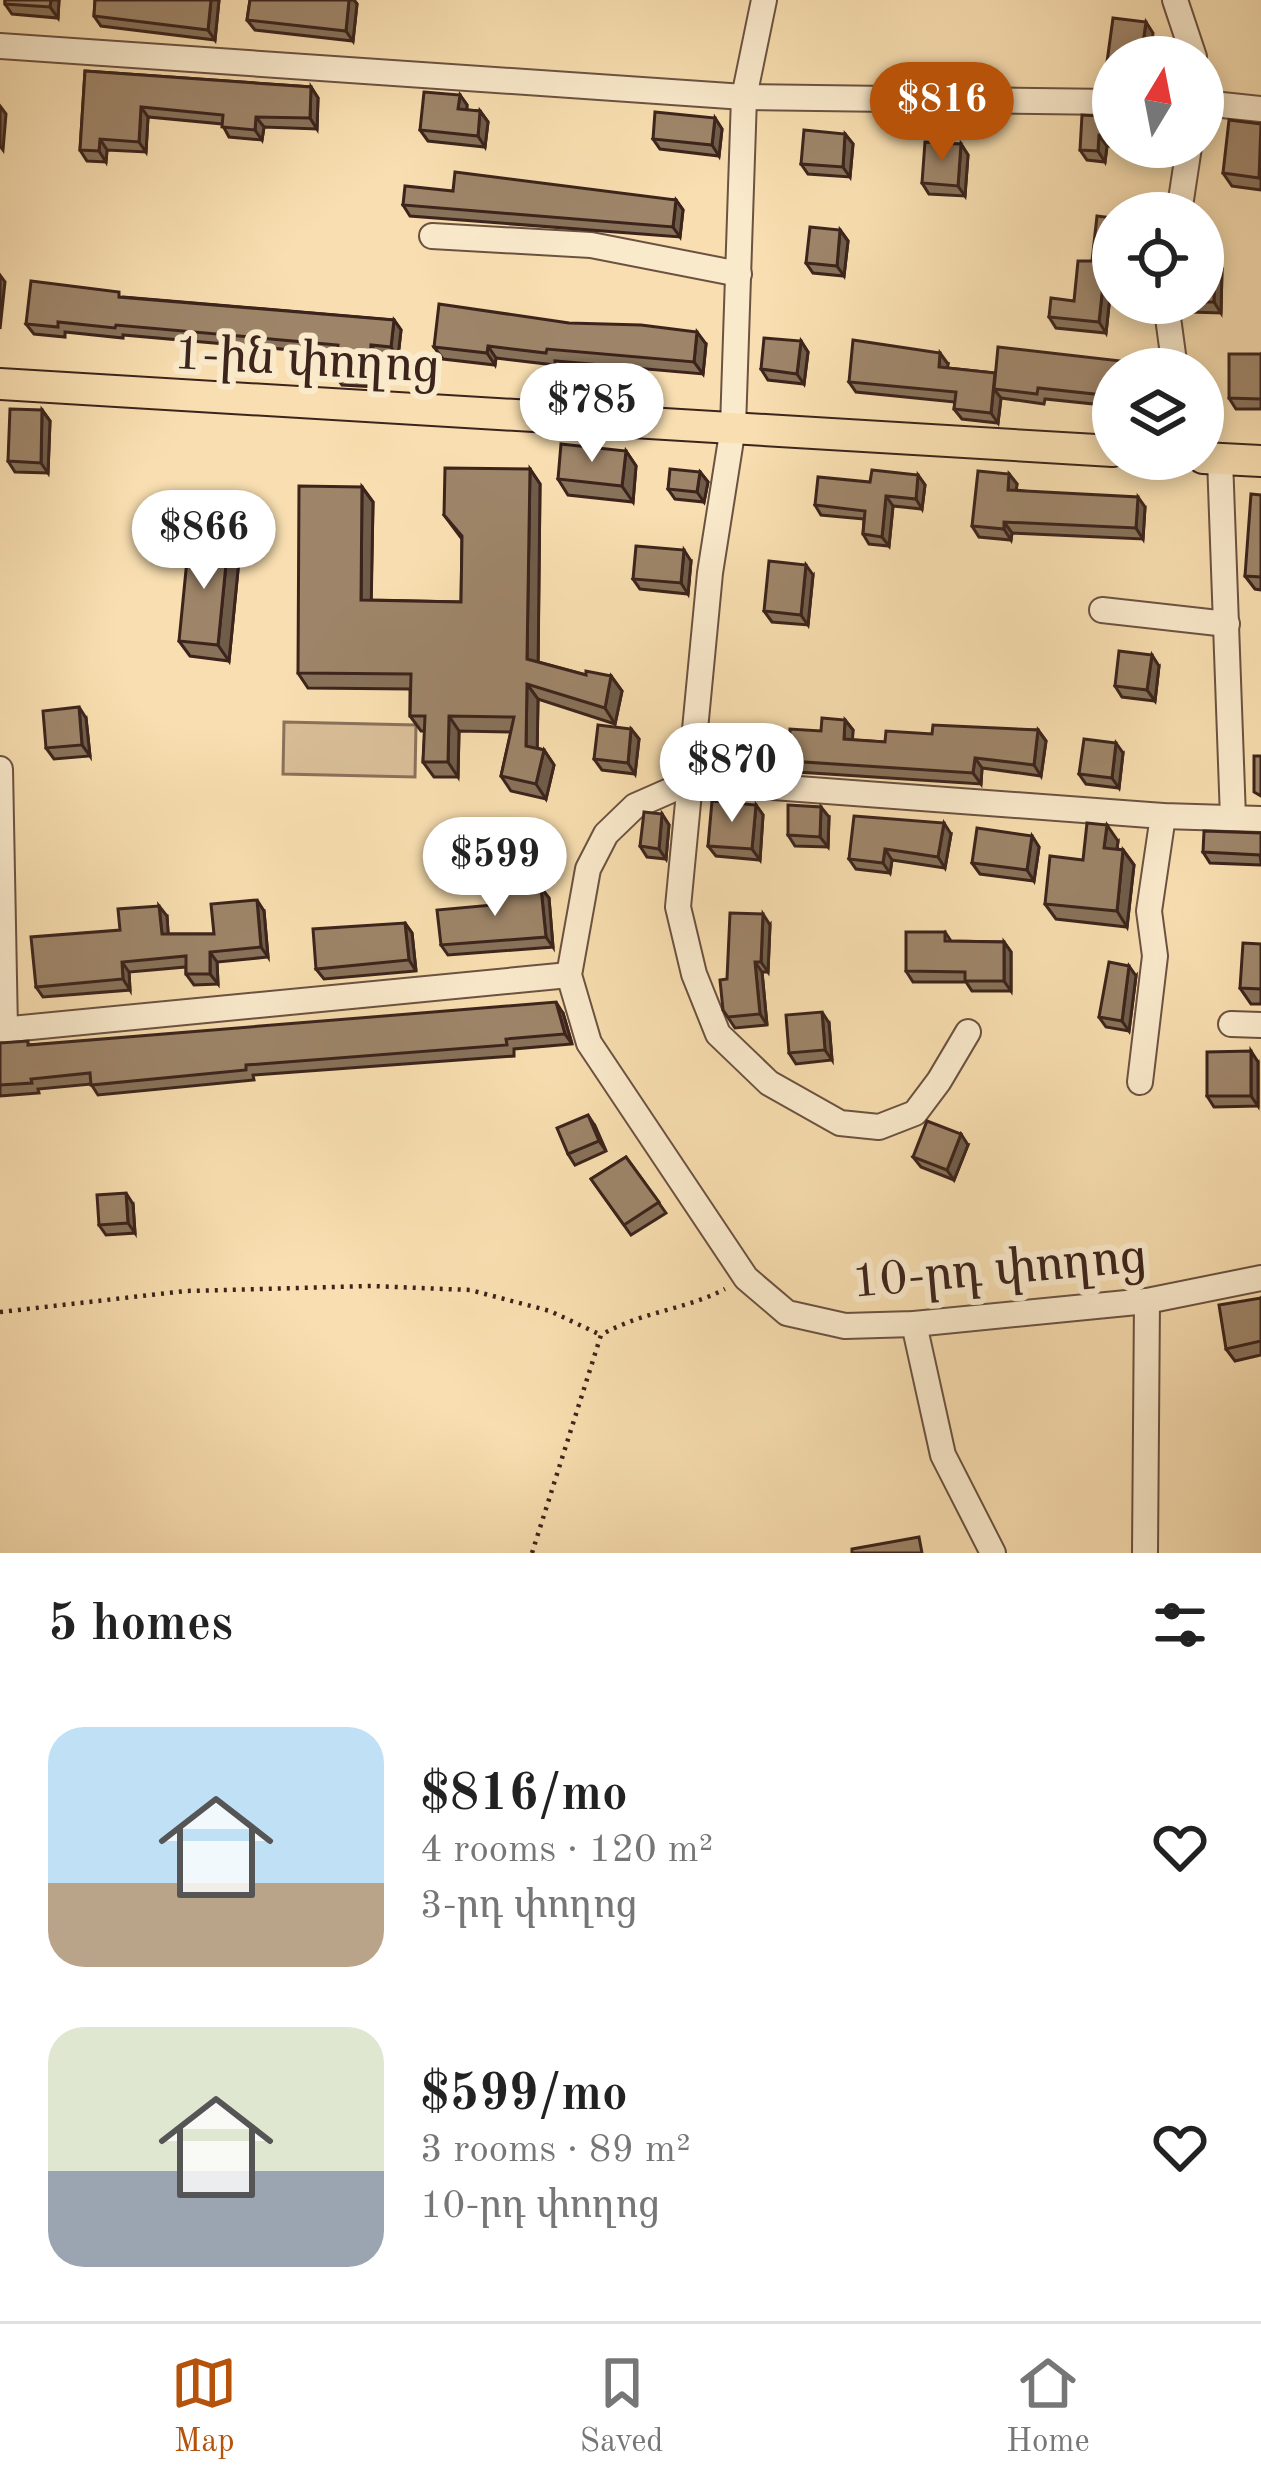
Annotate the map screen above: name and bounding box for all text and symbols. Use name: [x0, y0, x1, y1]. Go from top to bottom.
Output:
north arrow: [1092, 36, 1224, 168]
map controls: [1092, 36, 1224, 480]
pin: $816: [871, 62, 1013, 164]
text: $816: [897, 81, 987, 120]
button: locate: [1092, 192, 1224, 324]
street label: 1-ին փողոց: [173, 331, 441, 395]
button: layers: [1092, 348, 1224, 480]
pin: $785: [521, 363, 663, 465]
text: $785: [547, 382, 637, 421]
pin: $866: [133, 490, 275, 592]
text: $866: [159, 509, 249, 548]
pin: $870: [661, 723, 803, 825]
text: $870: [687, 742, 777, 781]
pin: $599: [424, 817, 566, 919]
text: $599: [450, 836, 540, 875]
street label: 10-րդ փողոց: [850, 1234, 1149, 1310]
icon: filters: [1147, 1592, 1213, 1658]
text: 5 homes: [48, 1600, 233, 1651]
text: $816/mo: [420, 1770, 628, 1821]
icon: home: [144, 1775, 288, 1919]
icon: heart: [1147, 1814, 1213, 1880]
text: 4 rooms · 120 m²: [420, 1831, 713, 1870]
text: 3-րդ փողոց: [420, 1887, 637, 1926]
text: $599/mo: [420, 2070, 628, 2121]
icon: home: [144, 2075, 288, 2219]
icon: heart: [1147, 2114, 1213, 2180]
text: 3 rooms · 89 m²: [420, 2131, 691, 2170]
text: 10-րդ փողոց: [420, 2187, 660, 2226]
tab: Map: [171, 2350, 237, 2463]
tab: Saved: [580, 2350, 664, 2463]
tab: Home: [1006, 2350, 1090, 2463]

